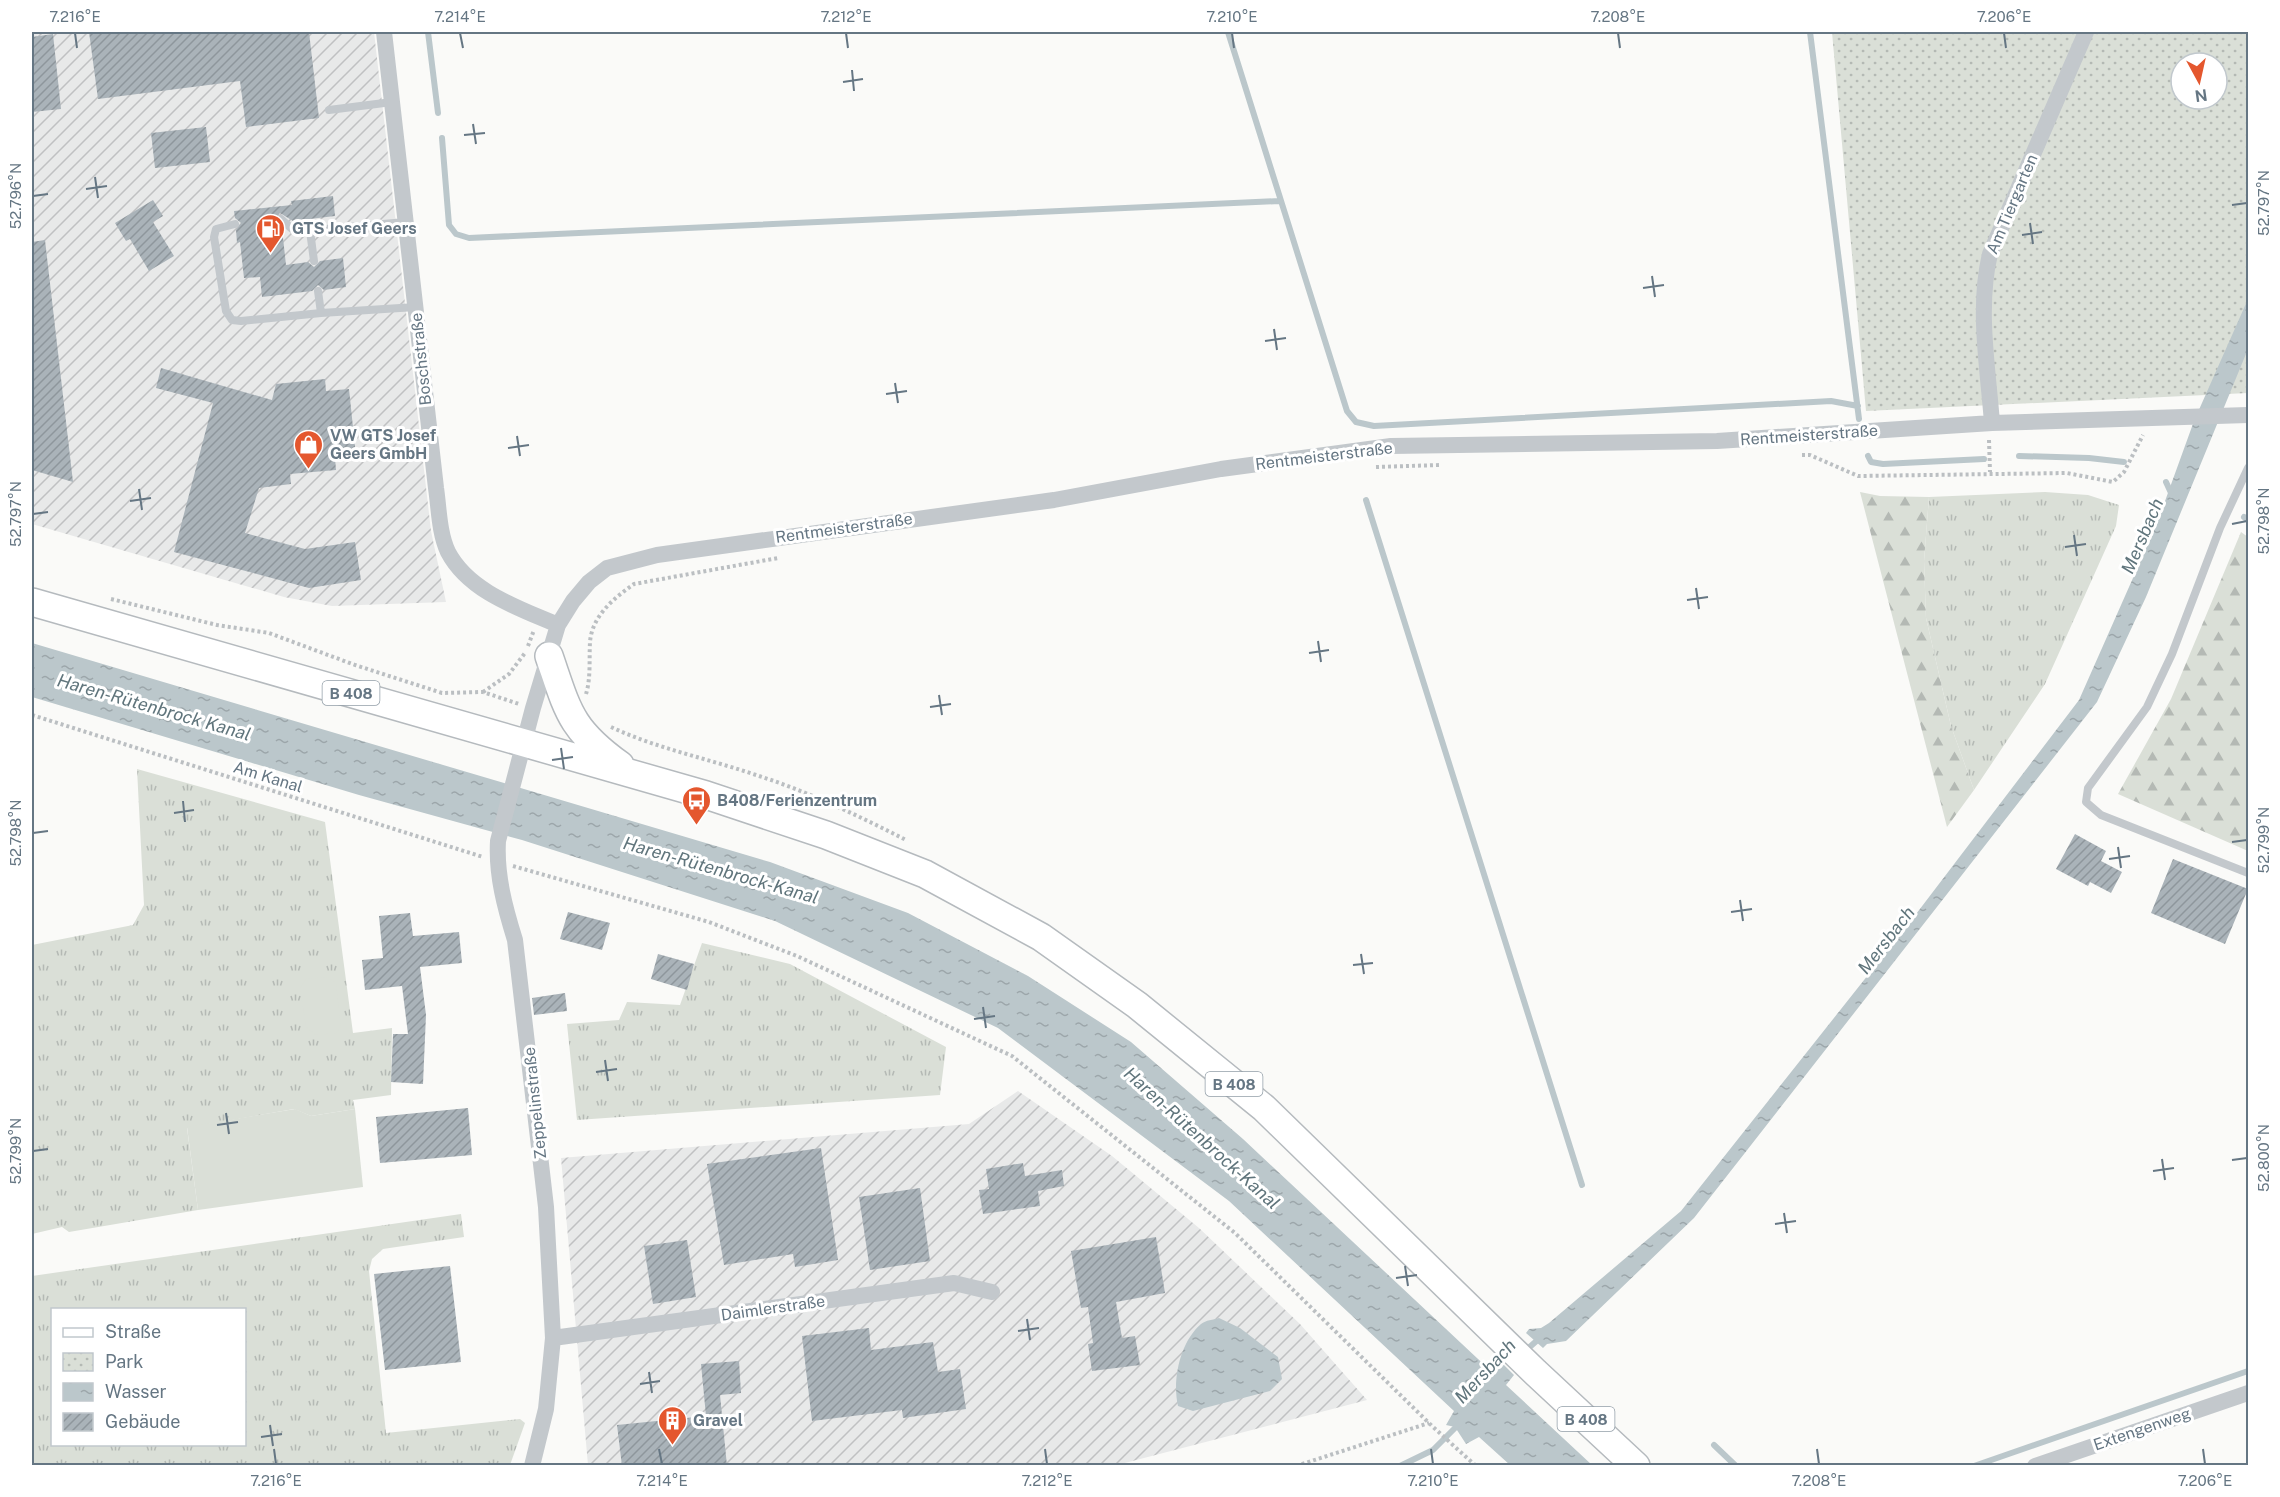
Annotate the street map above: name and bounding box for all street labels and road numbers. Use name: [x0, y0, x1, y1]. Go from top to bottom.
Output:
street label: Am Tiergarten: [1982, 151, 2042, 257]
street label: Boschstraße: [407, 312, 435, 406]
street label: Rentmeisterstraße: [1739, 421, 1879, 449]
street label: Rentmeisterstraße: [1254, 438, 1394, 474]
street label: Rentmeisterstraße: [774, 509, 914, 547]
road number: B 408: [322, 681, 380, 705]
street label: Am Kanal: [231, 757, 305, 797]
street label: Zeppelinstraße: [520, 1046, 550, 1160]
road number: B 408: [1206, 1072, 1262, 1096]
street label: Daimlerstraße: [720, 1291, 826, 1325]
street label: Extengenweg: [2091, 1403, 2193, 1455]
road number: B 408: [1558, 1407, 1614, 1431]

